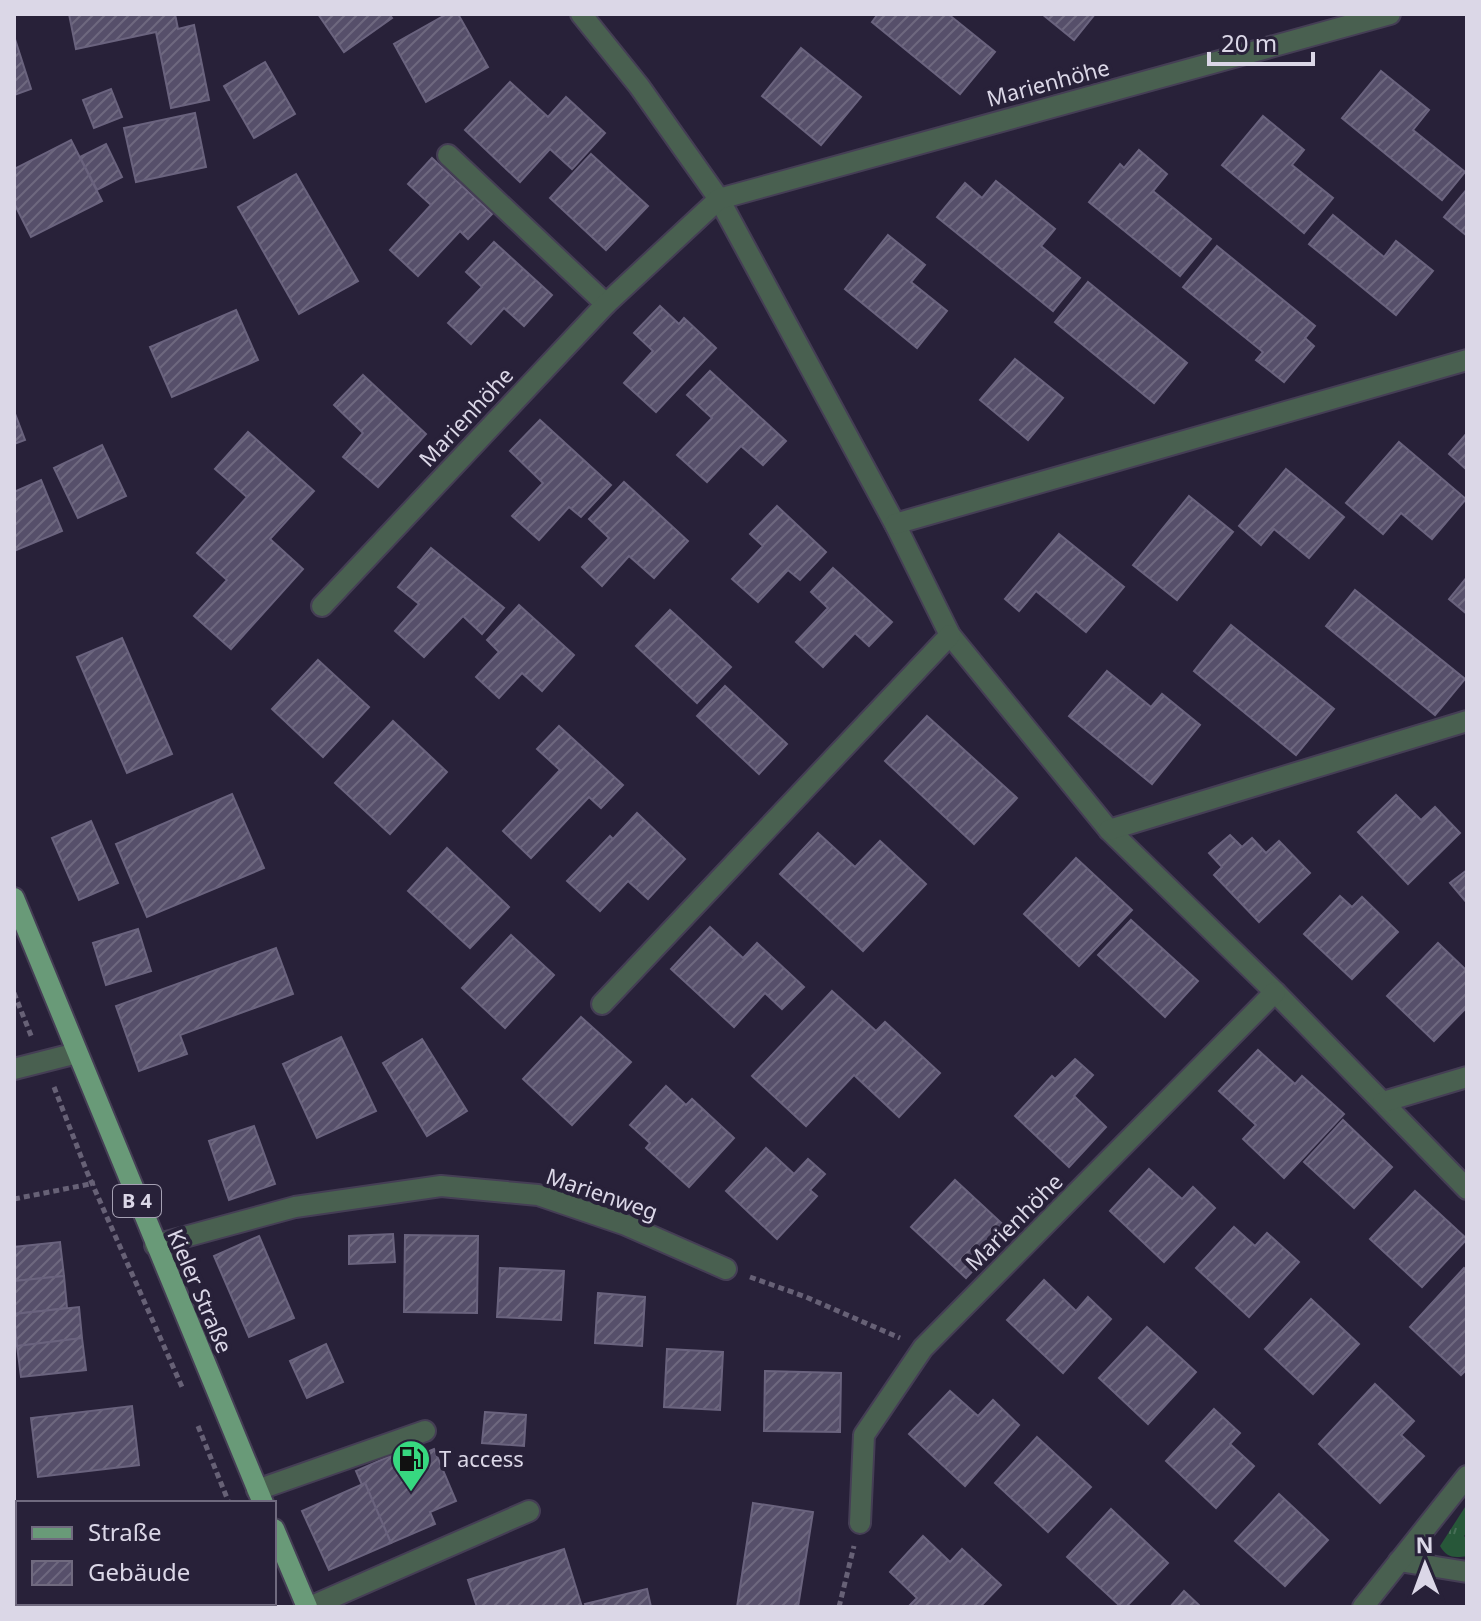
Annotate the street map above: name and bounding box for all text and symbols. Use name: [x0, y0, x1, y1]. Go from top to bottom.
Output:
scale bar: [1209, 16, 1313, 66]
text: 20 m: [1221, 26, 1277, 59]
street label: Marienhöhe: [983, 51, 1112, 113]
street label: Marienhöhe: [411, 360, 519, 473]
street label: Marienweg: [542, 1160, 662, 1226]
street label: Marienhöhe: [958, 1166, 1068, 1276]
road number: B 4: [113, 1185, 161, 1217]
street label: Kieler Straße: [161, 1224, 240, 1357]
fuel station icon: T access: [390, 1438, 432, 1493]
place label: T access: [439, 1443, 524, 1473]
legend: [16, 1501, 276, 1605]
text: Straße: [88, 1515, 161, 1548]
north arrow: [1385, 1525, 1465, 1605]
text: N: [1415, 1529, 1434, 1559]
text: Gebäude: [88, 1555, 190, 1588]

